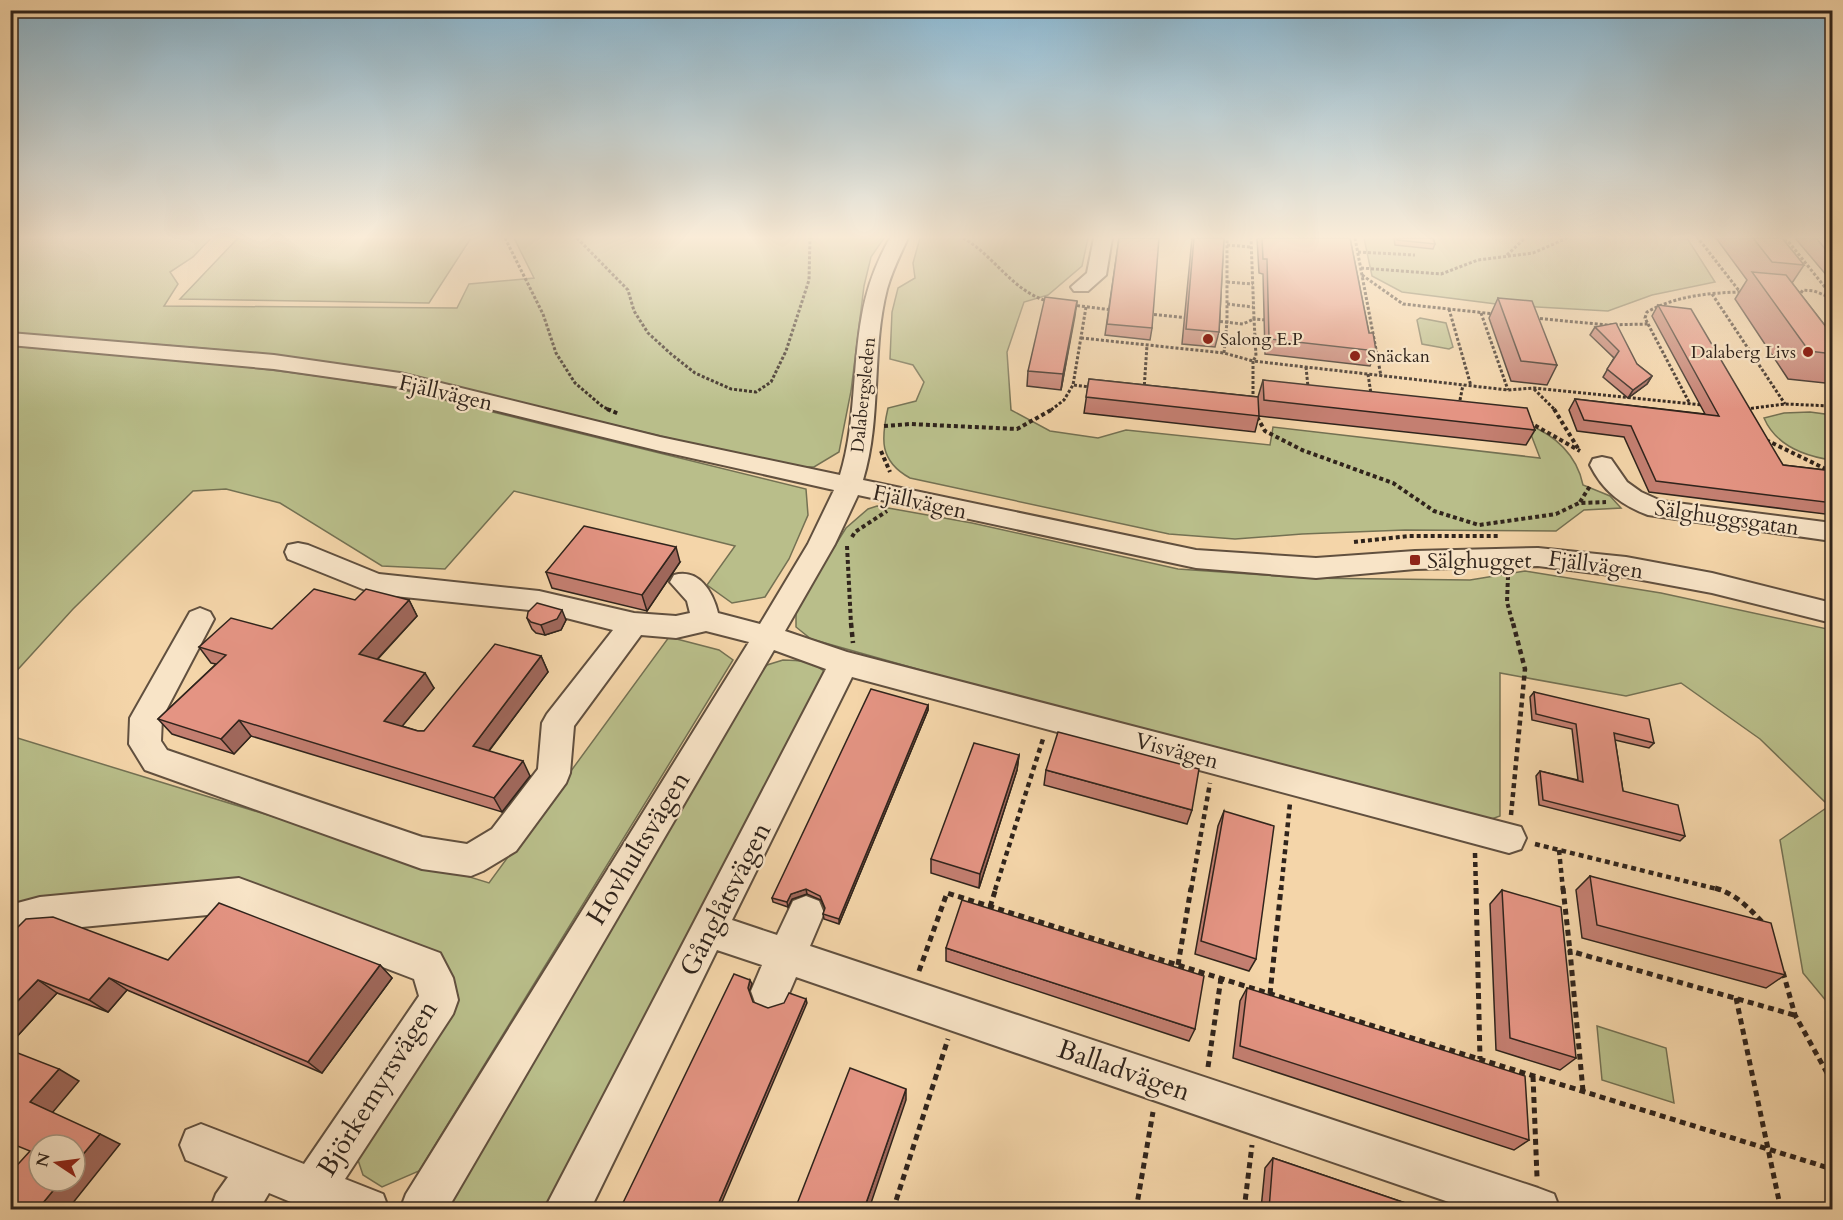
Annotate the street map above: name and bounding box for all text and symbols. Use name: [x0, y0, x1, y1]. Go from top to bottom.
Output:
place label: Salong E.P: [1220, 327, 1303, 352]
marker: Salong E.P: [1201, 332, 1215, 346]
street label: Dalabergsleden: [845, 335, 882, 454]
place label: Dalaberg Livs: [1691, 340, 1796, 365]
place label: Snäckan: [1367, 344, 1431, 369]
marker: Dalaberg Livs: [1801, 345, 1815, 359]
marker: Snäckan: [1348, 349, 1362, 363]
street label: Fjällvägen: [396, 368, 496, 418]
street label: Fjällvägen: [870, 477, 970, 527]
street label: Sälghuggsgatan: [1653, 493, 1802, 543]
street label: Fjällvägen: [1547, 544, 1646, 587]
place label: Sälghugget: [1427, 546, 1531, 576]
marker: Sälghugget: [1408, 553, 1422, 567]
street label: Visvägen: [1132, 725, 1222, 777]
street label: Hovhultsvägen: [578, 764, 699, 932]
street label: Gånglåtsvägen: [671, 815, 780, 982]
street label: Björkemyrsvägen: [308, 993, 447, 1183]
street label: Balladvägen: [1053, 1031, 1196, 1111]
north arrow: [27, 1133, 87, 1193]
text: N: [31, 1151, 56, 1169]

